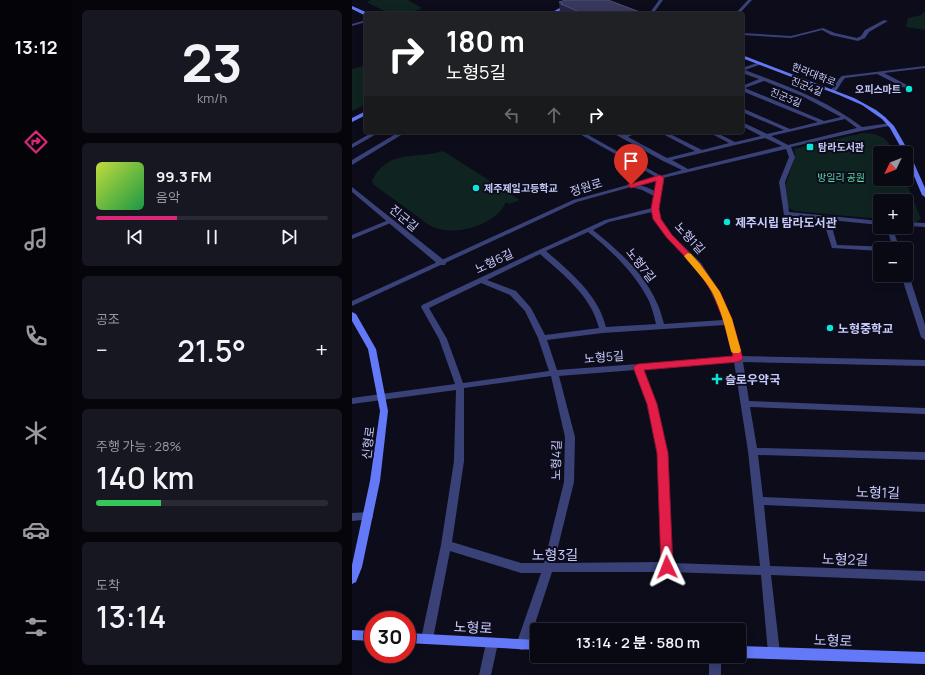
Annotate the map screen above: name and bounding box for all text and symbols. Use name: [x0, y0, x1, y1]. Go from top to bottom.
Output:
text: 180 m: [446, 22, 525, 60]
text: 23: [181, 27, 243, 98]
icon: right: [380, 28, 432, 80]
text: 13:12: [14, 35, 58, 59]
street label: 한라대학로: [790, 59, 838, 89]
text: 노형5길: [446, 60, 506, 84]
street label: 진군4길: [789, 73, 825, 99]
place label: 오피스마트: [855, 82, 901, 96]
street label: 진군3길: [768, 84, 804, 110]
marker: 오피스마트: [904, 84, 914, 94]
text: km/h: [197, 89, 227, 107]
icon: left: [501, 104, 523, 126]
icon: ahead: [543, 104, 565, 126]
icon: right: [585, 104, 607, 126]
icon: directions: [22, 128, 50, 156]
place label: 탐라도서관: [818, 140, 864, 154]
marker: 탐라도서관: [805, 142, 815, 152]
pin: [614, 144, 648, 185]
north arrow: [873, 146, 913, 186]
map controls: [873, 146, 913, 282]
icon: arrive: [620, 150, 642, 172]
text: 99.3 FM: [156, 166, 212, 187]
park label: 방일리 공원: [817, 170, 865, 184]
street label: 정원로: [568, 174, 604, 200]
place label: 제주제일고등학교: [484, 181, 558, 195]
marker: 제주제일고등학교: [471, 183, 481, 193]
text: 음악: [156, 188, 180, 206]
button: +: [873, 194, 913, 234]
street label: 진군길: [386, 201, 422, 235]
place label: 제주시립 탐라도서관: [735, 214, 837, 231]
marker: 제주시립 탐라도서관: [722, 217, 732, 227]
street label: 노형1길: [671, 218, 709, 258]
icon: music: [22, 225, 50, 253]
icon: previous: [124, 226, 146, 248]
icon: pause: [201, 226, 223, 248]
icon: next: [278, 226, 300, 248]
button: −: [873, 242, 913, 282]
street label: 노형7길: [622, 244, 660, 286]
street label: 노형6길: [472, 245, 516, 277]
text: 공조: [96, 310, 120, 328]
place label: 노형중학교: [838, 320, 893, 337]
icon: phone: [22, 322, 50, 350]
marker: 노형중학교: [825, 323, 835, 333]
text: 21.5°: [177, 330, 246, 371]
text: −: [96, 335, 108, 365]
text: +: [315, 335, 328, 365]
street label: 노형5길: [583, 347, 625, 367]
place label: 슬로우약국: [725, 371, 780, 388]
marker: 슬로우약국: [712, 374, 722, 384]
icon: climate: [22, 419, 50, 447]
street label: 신형로: [358, 426, 378, 460]
text: 주행 가능 · 28%: [96, 437, 181, 455]
street label: 노형4길: [547, 440, 565, 480]
text: 140 km: [96, 457, 194, 498]
street label: 노형1길: [856, 482, 900, 502]
icon: car: [22, 516, 50, 544]
street label: 노형3길: [532, 545, 578, 564]
position arrow: [646, 546, 688, 588]
street label: 노형2길: [821, 549, 869, 569]
text: 도착: [96, 576, 120, 594]
text: 13:14: [96, 596, 166, 637]
speed limit sign: 30: [364, 611, 416, 663]
icon: filters: [22, 613, 50, 641]
street label: 노형로: [453, 617, 493, 638]
street label: 노형로: [813, 630, 853, 650]
text: 13:14 · 2 분 · 580 m: [576, 632, 700, 653]

